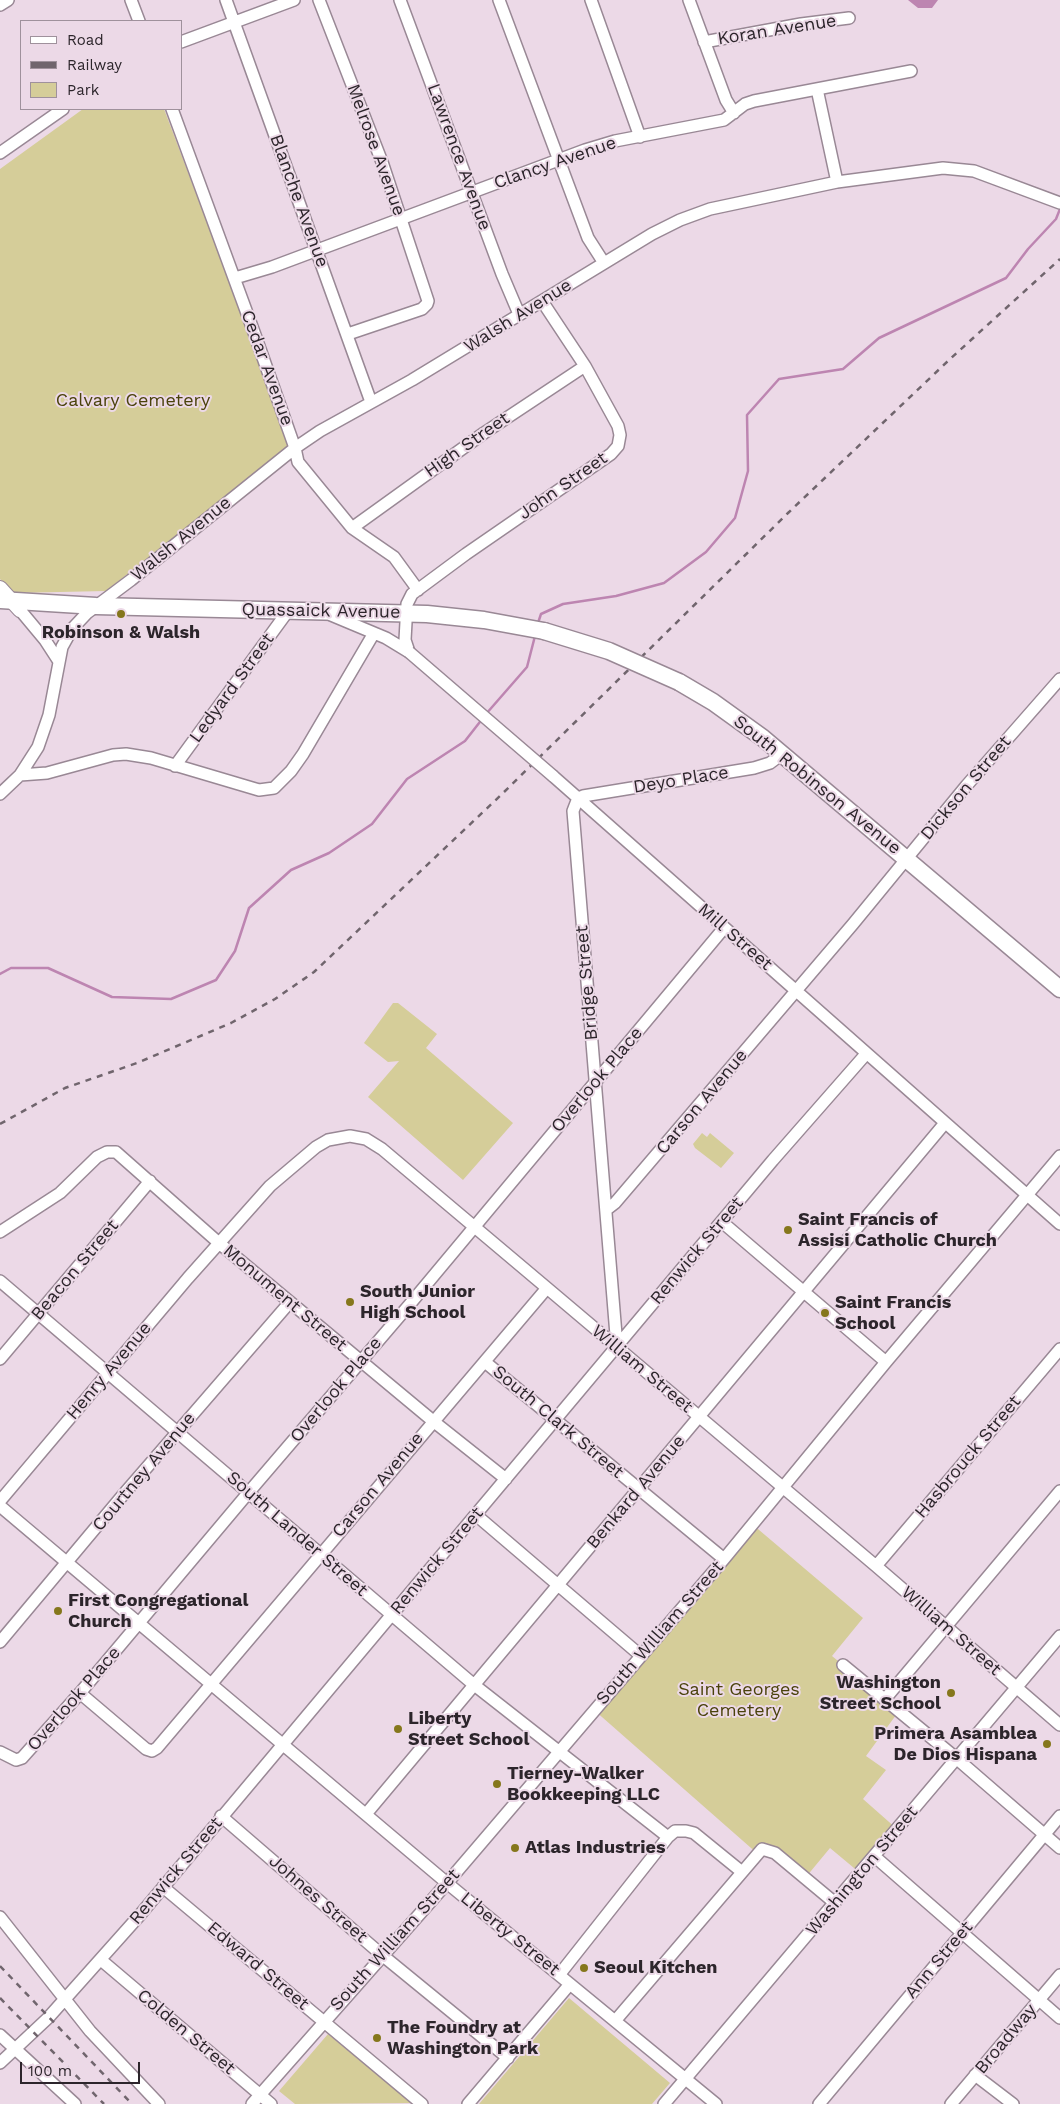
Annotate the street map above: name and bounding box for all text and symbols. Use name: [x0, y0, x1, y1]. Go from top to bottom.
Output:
street label: Koran Avenue: [716, 10, 838, 50]
legend: [20, 20, 182, 110]
text: Road: [67, 31, 104, 49]
text: Railway: [67, 56, 122, 74]
text: Park: [67, 81, 99, 99]
street label: Melrose Avenue: [342, 81, 410, 219]
street label: Lawrence Avenue: [422, 81, 496, 233]
street label: Blanche Avenue: [265, 132, 333, 270]
street label: Clancy Avenue: [491, 132, 619, 194]
street label: Walsh Avenue: [460, 274, 576, 358]
street label: Cedar Avenue: [236, 307, 298, 429]
park label: Calvary Cemetery: [56, 390, 210, 412]
street label: High Street: [420, 408, 514, 482]
street label: John Street: [514, 447, 612, 525]
street label: Walsh Avenue: [127, 492, 235, 586]
street label: Quassaick Avenue: [241, 599, 401, 623]
marker: Robinson & Walsh: [115, 608, 127, 620]
place label: Robinson & Walsh: [42, 622, 200, 644]
street label: Ledyard Street: [185, 629, 279, 747]
street label: South Robinson Avenue: [729, 711, 905, 859]
street label: Dickson Street: [916, 731, 1016, 845]
street label: Deyo Place: [632, 762, 730, 798]
street label: Mill Street: [693, 899, 777, 975]
street label: Bridge Street: [571, 925, 603, 1041]
street label: Overlook Place: [547, 1023, 647, 1137]
street label: Carson Avenue: [652, 1045, 752, 1159]
street label: Renwick Street: [646, 1193, 748, 1309]
place label: Saint Francis of Assisi Catholic Church: [798, 1209, 997, 1252]
street label: Beacon Street: [27, 1215, 123, 1325]
marker: Saint Francis of Assisi Catholic Church: [782, 1224, 794, 1236]
street label: Monument Street: [219, 1240, 351, 1356]
place label: South Junior High School: [360, 1281, 475, 1324]
place label: Saint Francis School: [835, 1292, 951, 1335]
marker: South Junior High School: [344, 1296, 356, 1308]
marker: Saint Francis School: [819, 1307, 831, 1319]
street label: Henry Avenue: [62, 1318, 156, 1424]
street label: William Street: [587, 1320, 697, 1418]
street label: Overlook Place: [286, 1333, 386, 1447]
street label: South Clark Street: [488, 1361, 628, 1483]
street label: Hasbrouck Street: [910, 1391, 1026, 1523]
street label: Courtney Avenue: [88, 1408, 200, 1536]
street label: Carson Avenue: [328, 1428, 428, 1542]
street label: Benkard Avenue: [582, 1431, 690, 1553]
street label: South Lander Street: [222, 1467, 372, 1601]
street label: Renwick Street: [386, 1503, 488, 1619]
street label: South William Street: [592, 1557, 728, 1709]
street label: William Street: [897, 1582, 1005, 1680]
place label: First Congregational Church: [68, 1590, 248, 1632]
marker: First Congregational Church: [52, 1605, 64, 1617]
street label: Overlook Place: [23, 1642, 125, 1756]
place label: Washington Street School: [820, 1672, 941, 1715]
park label: Saint Georges Cemetery: [678, 1679, 800, 1722]
marker: Washington Street School: [945, 1687, 957, 1699]
place label: Liberty Street School: [408, 1708, 529, 1750]
marker: Liberty Street School: [392, 1723, 404, 1735]
place label: Primera Asamblea De Dios Hispana: [874, 1723, 1037, 1766]
marker: Primera Asamblea De Dios Hispana: [1041, 1738, 1053, 1750]
place label: Tierney-Walker Bookkeeping LLC: [507, 1763, 660, 1806]
marker: Tierney-Walker Bookkeeping LLC: [491, 1778, 503, 1790]
street label: Washington Street: [801, 1802, 923, 1940]
street label: Renwick Street: [125, 1813, 227, 1929]
place label: Atlas Industries: [525, 1837, 666, 1859]
marker: Atlas Industries: [509, 1842, 521, 1854]
street label: Johnes Street: [264, 1850, 372, 1948]
street label: South William Street: [325, 1864, 465, 2016]
street label: Liberty Street: [456, 1887, 564, 1981]
street label: Edward Street: [203, 1917, 313, 2015]
street label: Ann Street: [900, 1917, 978, 2003]
place label: Seoul Kitchen: [594, 1957, 718, 1979]
marker: Seoul Kitchen: [578, 1962, 590, 1974]
street label: Colden Street: [132, 1985, 240, 2079]
street label: Broadway: [970, 2000, 1042, 2078]
place label: The Foundry at Washington Park: [387, 2017, 538, 2060]
marker: The Foundry at Washington Park: [371, 2032, 383, 2044]
scale bar: [22, 2052, 142, 2084]
text: 100 m: [28, 2062, 72, 2080]

